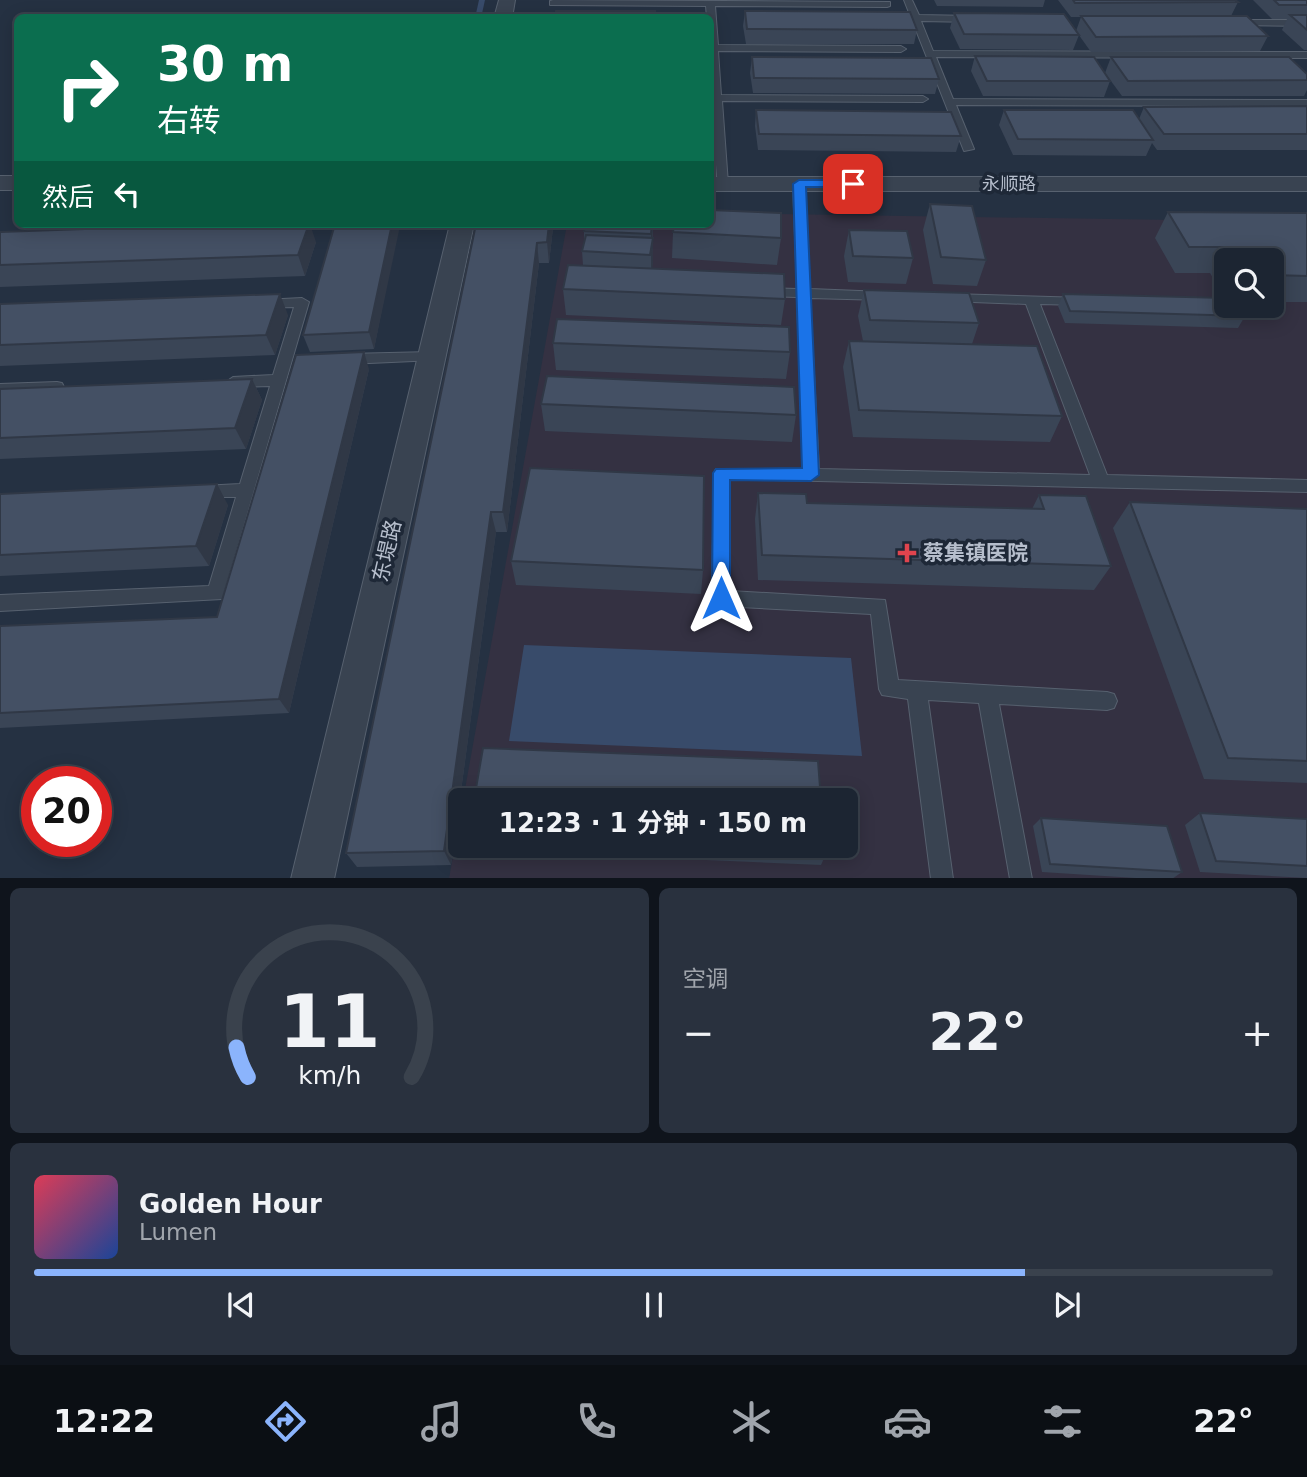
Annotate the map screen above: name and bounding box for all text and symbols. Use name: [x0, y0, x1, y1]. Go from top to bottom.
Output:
text: 30 m: [157, 36, 293, 93]
icon: right: [42, 42, 133, 133]
text: 右转: [157, 102, 221, 140]
pin: [823, 154, 883, 214]
icon: arrive: [834, 165, 872, 203]
street label: 永顺路: [982, 173, 1036, 194]
icon: left: [108, 175, 146, 213]
text: 然后: [42, 182, 94, 212]
map controls: [1214, 248, 1284, 318]
button: search: [1214, 248, 1284, 318]
street label: 东堤路: [368, 518, 406, 584]
place label: 蔡集镇医院: [923, 541, 1028, 565]
marker: 蔡集镇医院: [897, 543, 917, 563]
position arrow: [684, 561, 758, 635]
speed limit sign: 20: [21, 766, 112, 857]
text: 12:23 · 1 分钟 · 150 m: [499, 808, 807, 838]
text: 空调: [683, 966, 729, 992]
text: 11: [279, 979, 380, 1064]
text: 22°: [929, 1002, 1027, 1062]
text: −: [683, 1011, 714, 1055]
text: +: [1241, 1011, 1273, 1055]
text: km/h: [298, 1060, 361, 1089]
text: Golden Hour: [139, 1189, 322, 1219]
text: Lumen: [139, 1219, 217, 1245]
icon: previous: [222, 1286, 260, 1324]
icon: pause: [635, 1286, 673, 1324]
icon: next: [1048, 1286, 1086, 1324]
icon: directions: [261, 1397, 310, 1446]
icon: music: [417, 1397, 466, 1446]
icon: phone: [572, 1397, 621, 1446]
icon: climate: [727, 1397, 776, 1446]
icon: car: [883, 1397, 932, 1446]
icon: filters: [1038, 1397, 1087, 1446]
text: 12:22: [53, 1402, 155, 1440]
text: 22°: [1193, 1402, 1254, 1440]

